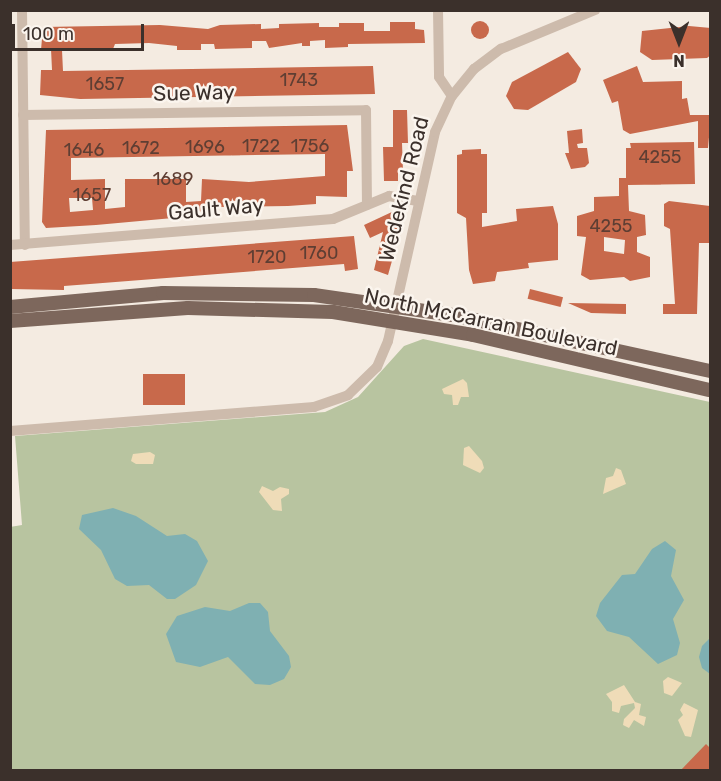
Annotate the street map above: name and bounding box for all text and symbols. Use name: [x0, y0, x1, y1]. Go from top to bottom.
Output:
scale bar: [15, 12, 147, 50]
north arrow: [649, 12, 709, 72]
text: 100 m: [23, 23, 74, 45]
text: N: [673, 51, 685, 70]
house number: 1743: [280, 69, 318, 91]
house number: 1657: [86, 73, 124, 95]
street label: Sue Way: [153, 80, 235, 106]
street label: Wedekind Road: [374, 114, 434, 264]
house number: 1722: [242, 135, 280, 157]
house number: 1756: [291, 135, 329, 157]
house number: 1696: [185, 136, 225, 158]
house number: 1672: [122, 137, 160, 159]
house number: 1646: [64, 139, 104, 161]
house number: 4255: [638, 146, 682, 168]
house number: 1689: [153, 168, 193, 190]
house number: 1657: [73, 184, 111, 206]
street label: Gault Way: [167, 192, 265, 226]
house number: 4255: [589, 215, 633, 237]
house number: 1760: [300, 242, 338, 264]
house number: 1720: [248, 246, 286, 268]
street label: North McCarran Boulevard: [362, 283, 620, 361]

